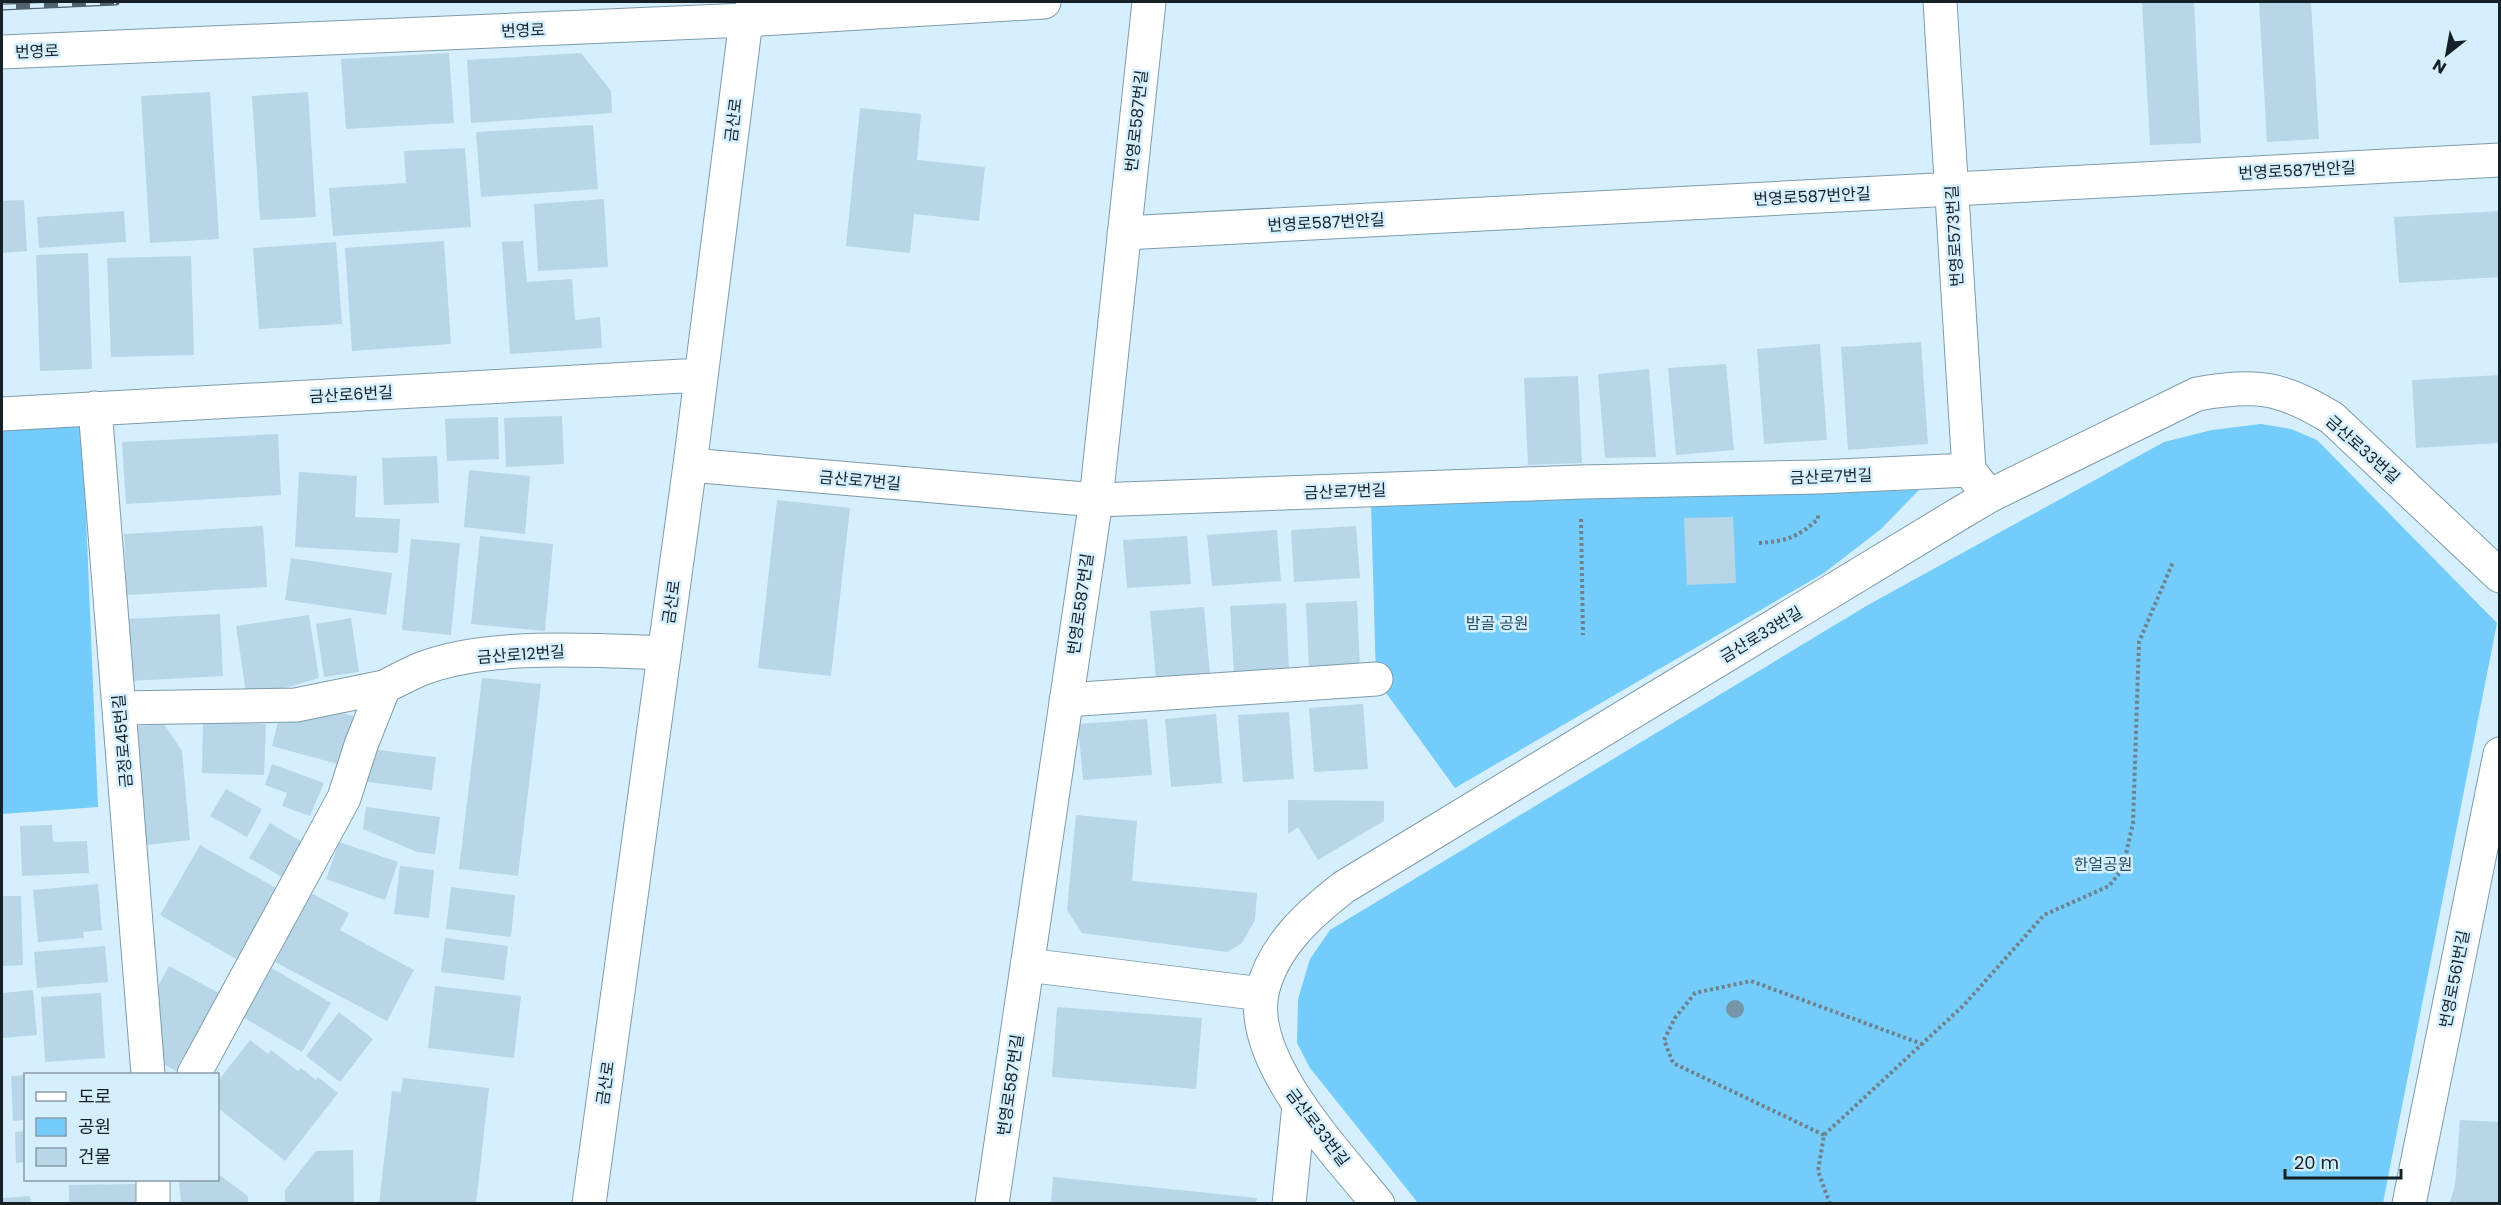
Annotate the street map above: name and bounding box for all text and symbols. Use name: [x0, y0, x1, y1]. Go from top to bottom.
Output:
street label: 번영로: [501, 18, 546, 43]
north arrow: [2417, 24, 2477, 84]
street label: 번영로: [15, 39, 60, 64]
text: N: [2428, 53, 2451, 79]
street label: 번영로587번길: [1120, 69, 1153, 173]
street label: 금산로: [719, 96, 748, 143]
street label: 번영로587번안길: [2238, 156, 2356, 185]
street label: 번영로587번안길: [1753, 182, 1871, 211]
street label: 번영로573번길: [1940, 185, 1969, 287]
street label: 번영로587번안길: [1267, 208, 1385, 237]
street label: 금산로6번길: [309, 381, 393, 408]
street label: 금산로33번길: [2321, 410, 2405, 489]
street label: 금산로7번길: [1789, 464, 1873, 489]
street label: 금산로7번길: [818, 465, 902, 496]
street label: 금산로7번길: [1303, 479, 1387, 504]
street label: 번영로587번길: [1062, 552, 1099, 656]
street label: 금산로: [657, 578, 686, 626]
street label: 금산로33번길: [1716, 601, 1807, 668]
park label: 밤골 공원: [1465, 612, 1529, 635]
street label: 금산로12번길: [476, 640, 566, 669]
street label: 금정로45번길: [107, 693, 138, 789]
park label: 한얼공원: [2074, 853, 2132, 876]
street label: 번영로561번길: [2434, 928, 2475, 1030]
street label: 번영로587번길: [992, 1033, 1029, 1137]
street label: 금산로: [591, 1059, 620, 1107]
legend: [24, 1073, 219, 1181]
street label: 금산로33번길: [1281, 1083, 1355, 1171]
text: 도로: [78, 1084, 111, 1109]
text: 공원: [78, 1114, 111, 1139]
scale bar: [2285, 1142, 2400, 1180]
text: 건물: [78, 1144, 111, 1169]
text: 20 m: [2294, 1150, 2339, 1175]

